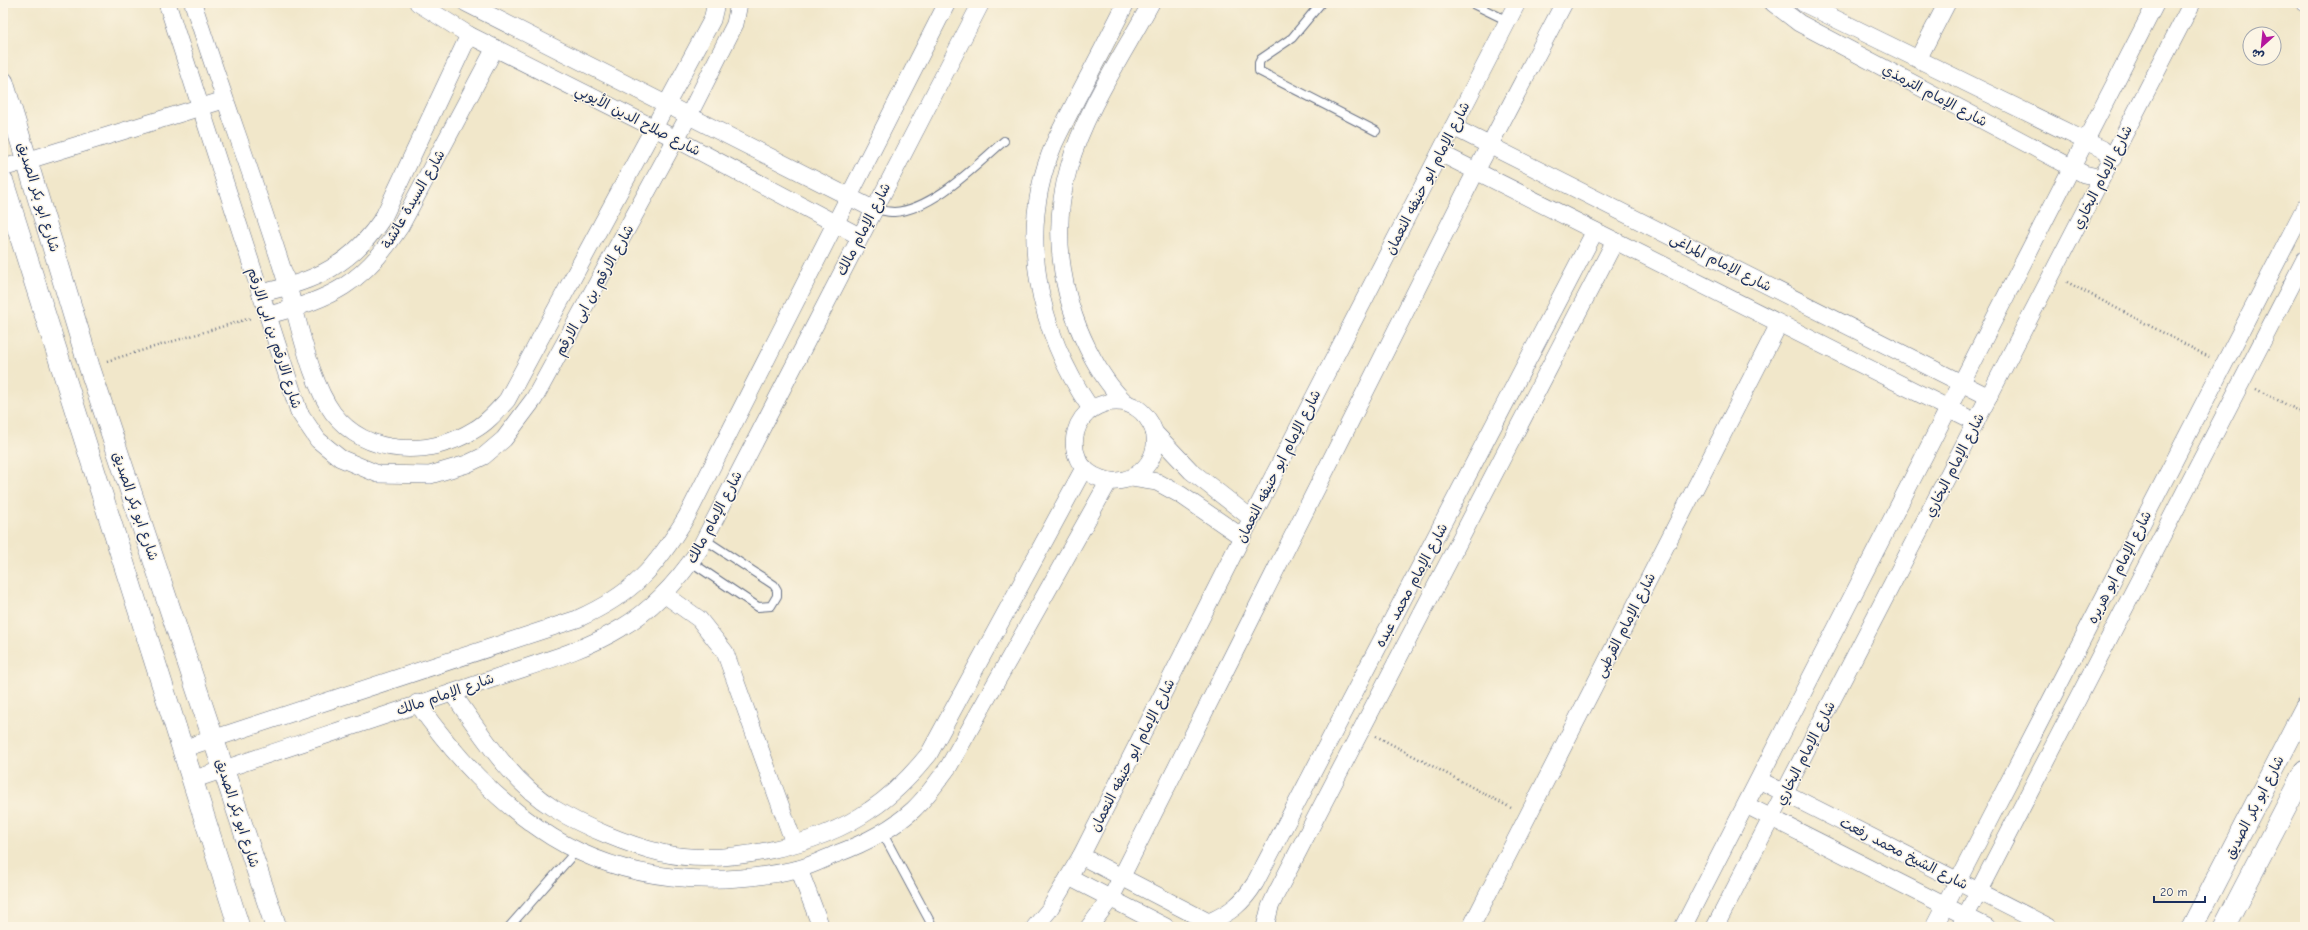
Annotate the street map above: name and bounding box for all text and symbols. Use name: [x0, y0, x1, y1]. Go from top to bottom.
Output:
north arrow: [2242, 26, 2282, 66]
text: ش: [2249, 46, 2266, 63]
street label: شارع الإمام الترمذي: [1878, 61, 1990, 132]
street label: شارع صلاح الدين الأيوبي: [570, 81, 704, 163]
street label: شارع الإمام ابو حنيفه النعمان: [1381, 99, 1475, 258]
street label: شارع الإمام البخاري: [2069, 122, 2138, 233]
street label: شارع ابو بكر الصديق: [13, 140, 63, 254]
street label: شارع السيدة عائشة: [378, 147, 450, 252]
street label: شارع الإمام مالك: [833, 180, 896, 280]
street label: شارع الارقم بن ابى الارقم: [551, 222, 639, 360]
street label: شارع الإمام المراغى: [1666, 230, 1774, 297]
street label: شارع الارقم بن ابى الارقم: [242, 266, 305, 411]
street label: شارع الإمام ابو حنيفه النعمان: [1232, 387, 1326, 546]
street label: شارع الإمام البخاري: [1921, 410, 1990, 521]
street label: شارع ابو بكر الصديق: [108, 450, 162, 563]
street label: شارع الإمام مالك: [683, 468, 748, 567]
street label: شارع الإمام ابو هريره: [2084, 508, 2157, 627]
street label: شارع الإمام محمد عبده: [1372, 520, 1453, 651]
street label: شارع الإمام القرطبى: [1592, 570, 1661, 681]
street label: شارع الإمام مالك: [394, 670, 497, 721]
street label: شارع الإمام ابو حنيفه النعمان: [1086, 676, 1180, 835]
street label: شارع الإمام البخاري: [1772, 698, 1841, 809]
street label: شارع ابو بكر الصديق: [2221, 753, 2289, 862]
street label: شارع ابو بكر الصديق: [211, 756, 263, 870]
street label: شارع الشيخ محمد رفعت: [1836, 814, 1971, 894]
scale bar: [2154, 878, 2205, 904]
text: 20 m: [2160, 885, 2188, 899]

